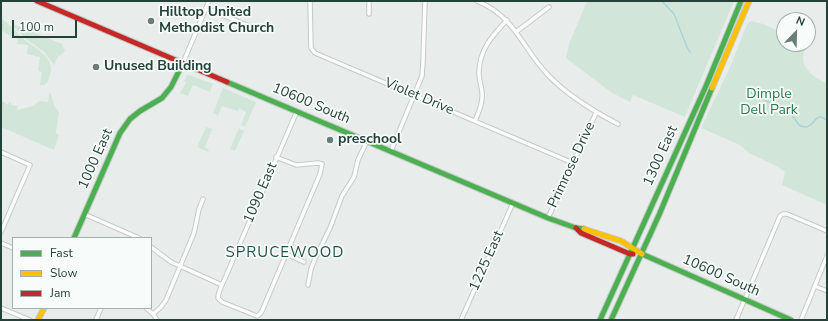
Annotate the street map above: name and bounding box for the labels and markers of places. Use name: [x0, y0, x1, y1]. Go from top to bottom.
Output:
place label: Hilltop United Methodist Church: [159, 5, 274, 38]
marker: Hilltop United Methodist Church: [146, 16, 156, 26]
place label: Unused Building: [104, 59, 212, 75]
marker: Unused Building: [91, 62, 101, 72]
place label: preschool: [338, 132, 402, 148]
marker: preschool: [325, 135, 335, 145]

